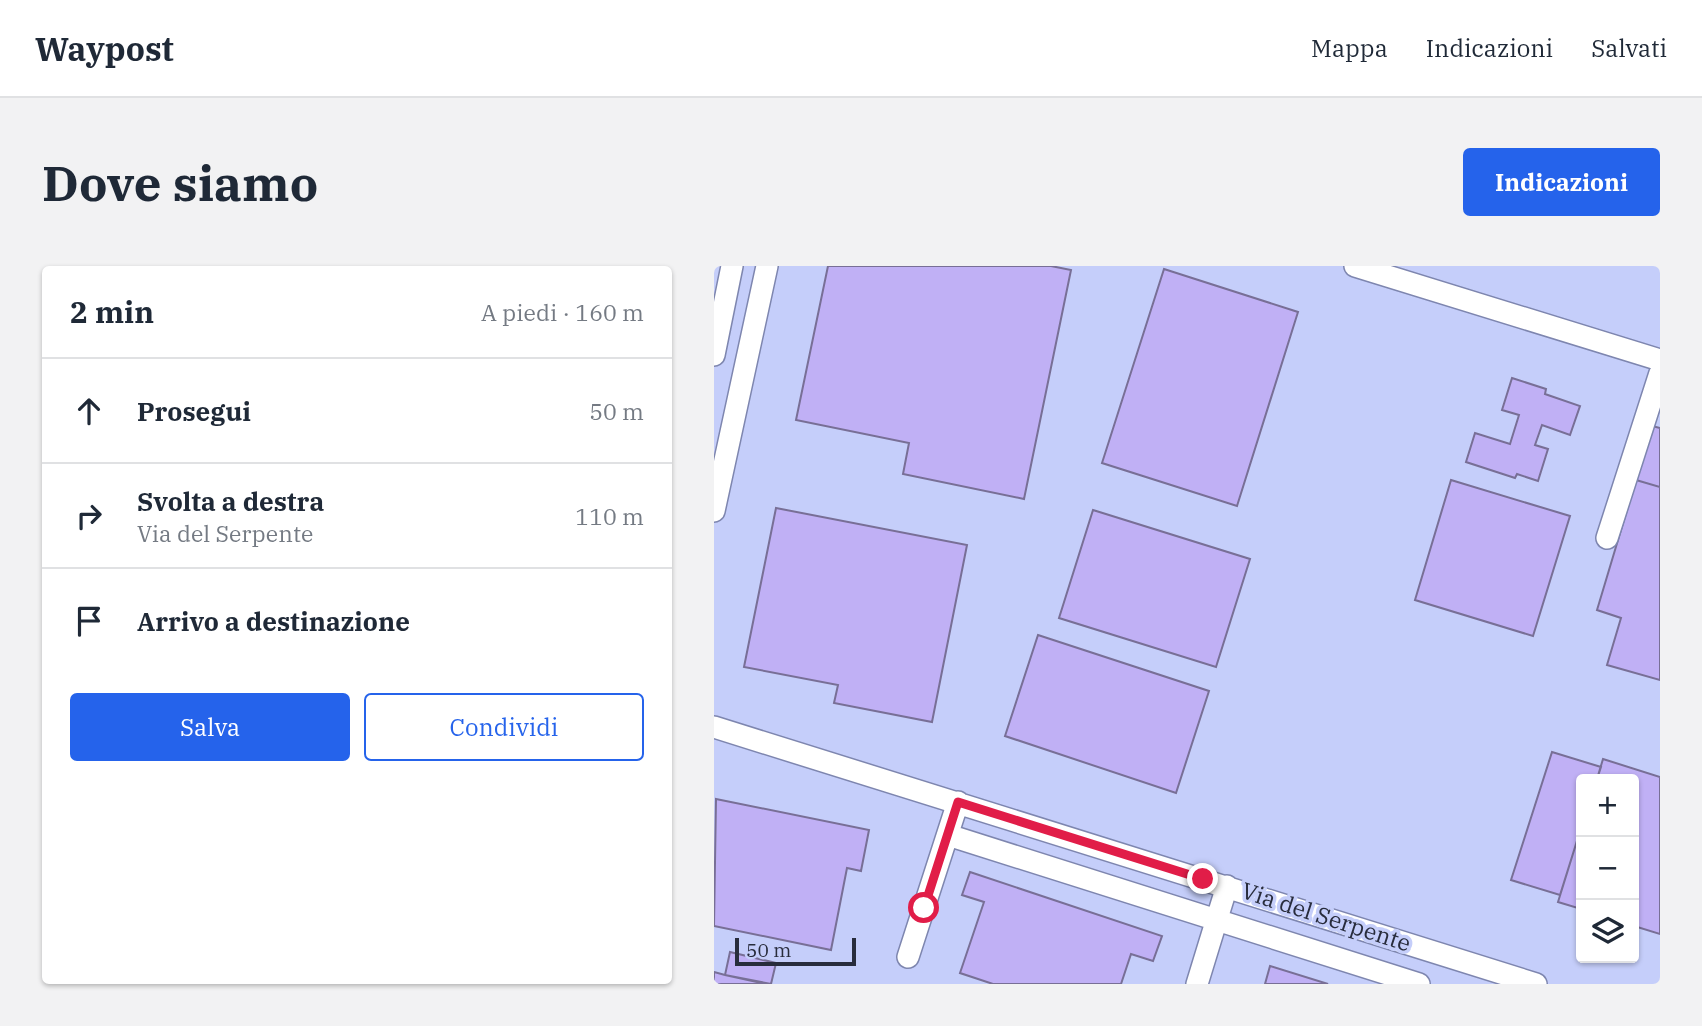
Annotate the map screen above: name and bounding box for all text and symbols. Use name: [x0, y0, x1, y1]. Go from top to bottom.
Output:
text: Waypost: [35, 27, 174, 70]
text: Mappa: [1311, 32, 1388, 64]
text: Indicazioni: [1426, 32, 1553, 64]
text: Salvati: [1591, 32, 1667, 64]
button: Indicazioni: [1463, 148, 1660, 216]
text: Dove siamo: [42, 151, 318, 214]
text: 2 min: [70, 292, 154, 331]
text: A piedi · 160 m: [481, 297, 644, 327]
icon: ahead: [70, 392, 108, 430]
text: Prosegui: [137, 394, 251, 428]
text: 50 m: [589, 396, 644, 426]
text: Svolta a destra: [137, 484, 324, 518]
icon: right: [70, 497, 108, 535]
text: 110 m: [575, 501, 644, 531]
text: Via del Serpente: [137, 518, 313, 548]
icon: arrive: [70, 602, 108, 640]
text: Arrivo a destinazione: [137, 604, 410, 638]
button: Salva: [70, 693, 350, 761]
button: Condividi: [364, 693, 644, 761]
map controls: [1576, 774, 1639, 963]
button: +: [1576, 774, 1639, 837]
button: −: [1576, 837, 1639, 900]
route end: [1187, 863, 1218, 894]
street label: Via del Serpente: [1238, 875, 1415, 958]
route start: [908, 892, 939, 923]
button: layers: [1576, 900, 1639, 963]
scale bar: [735, 935, 856, 967]
text: 50 m: [746, 938, 791, 962]

